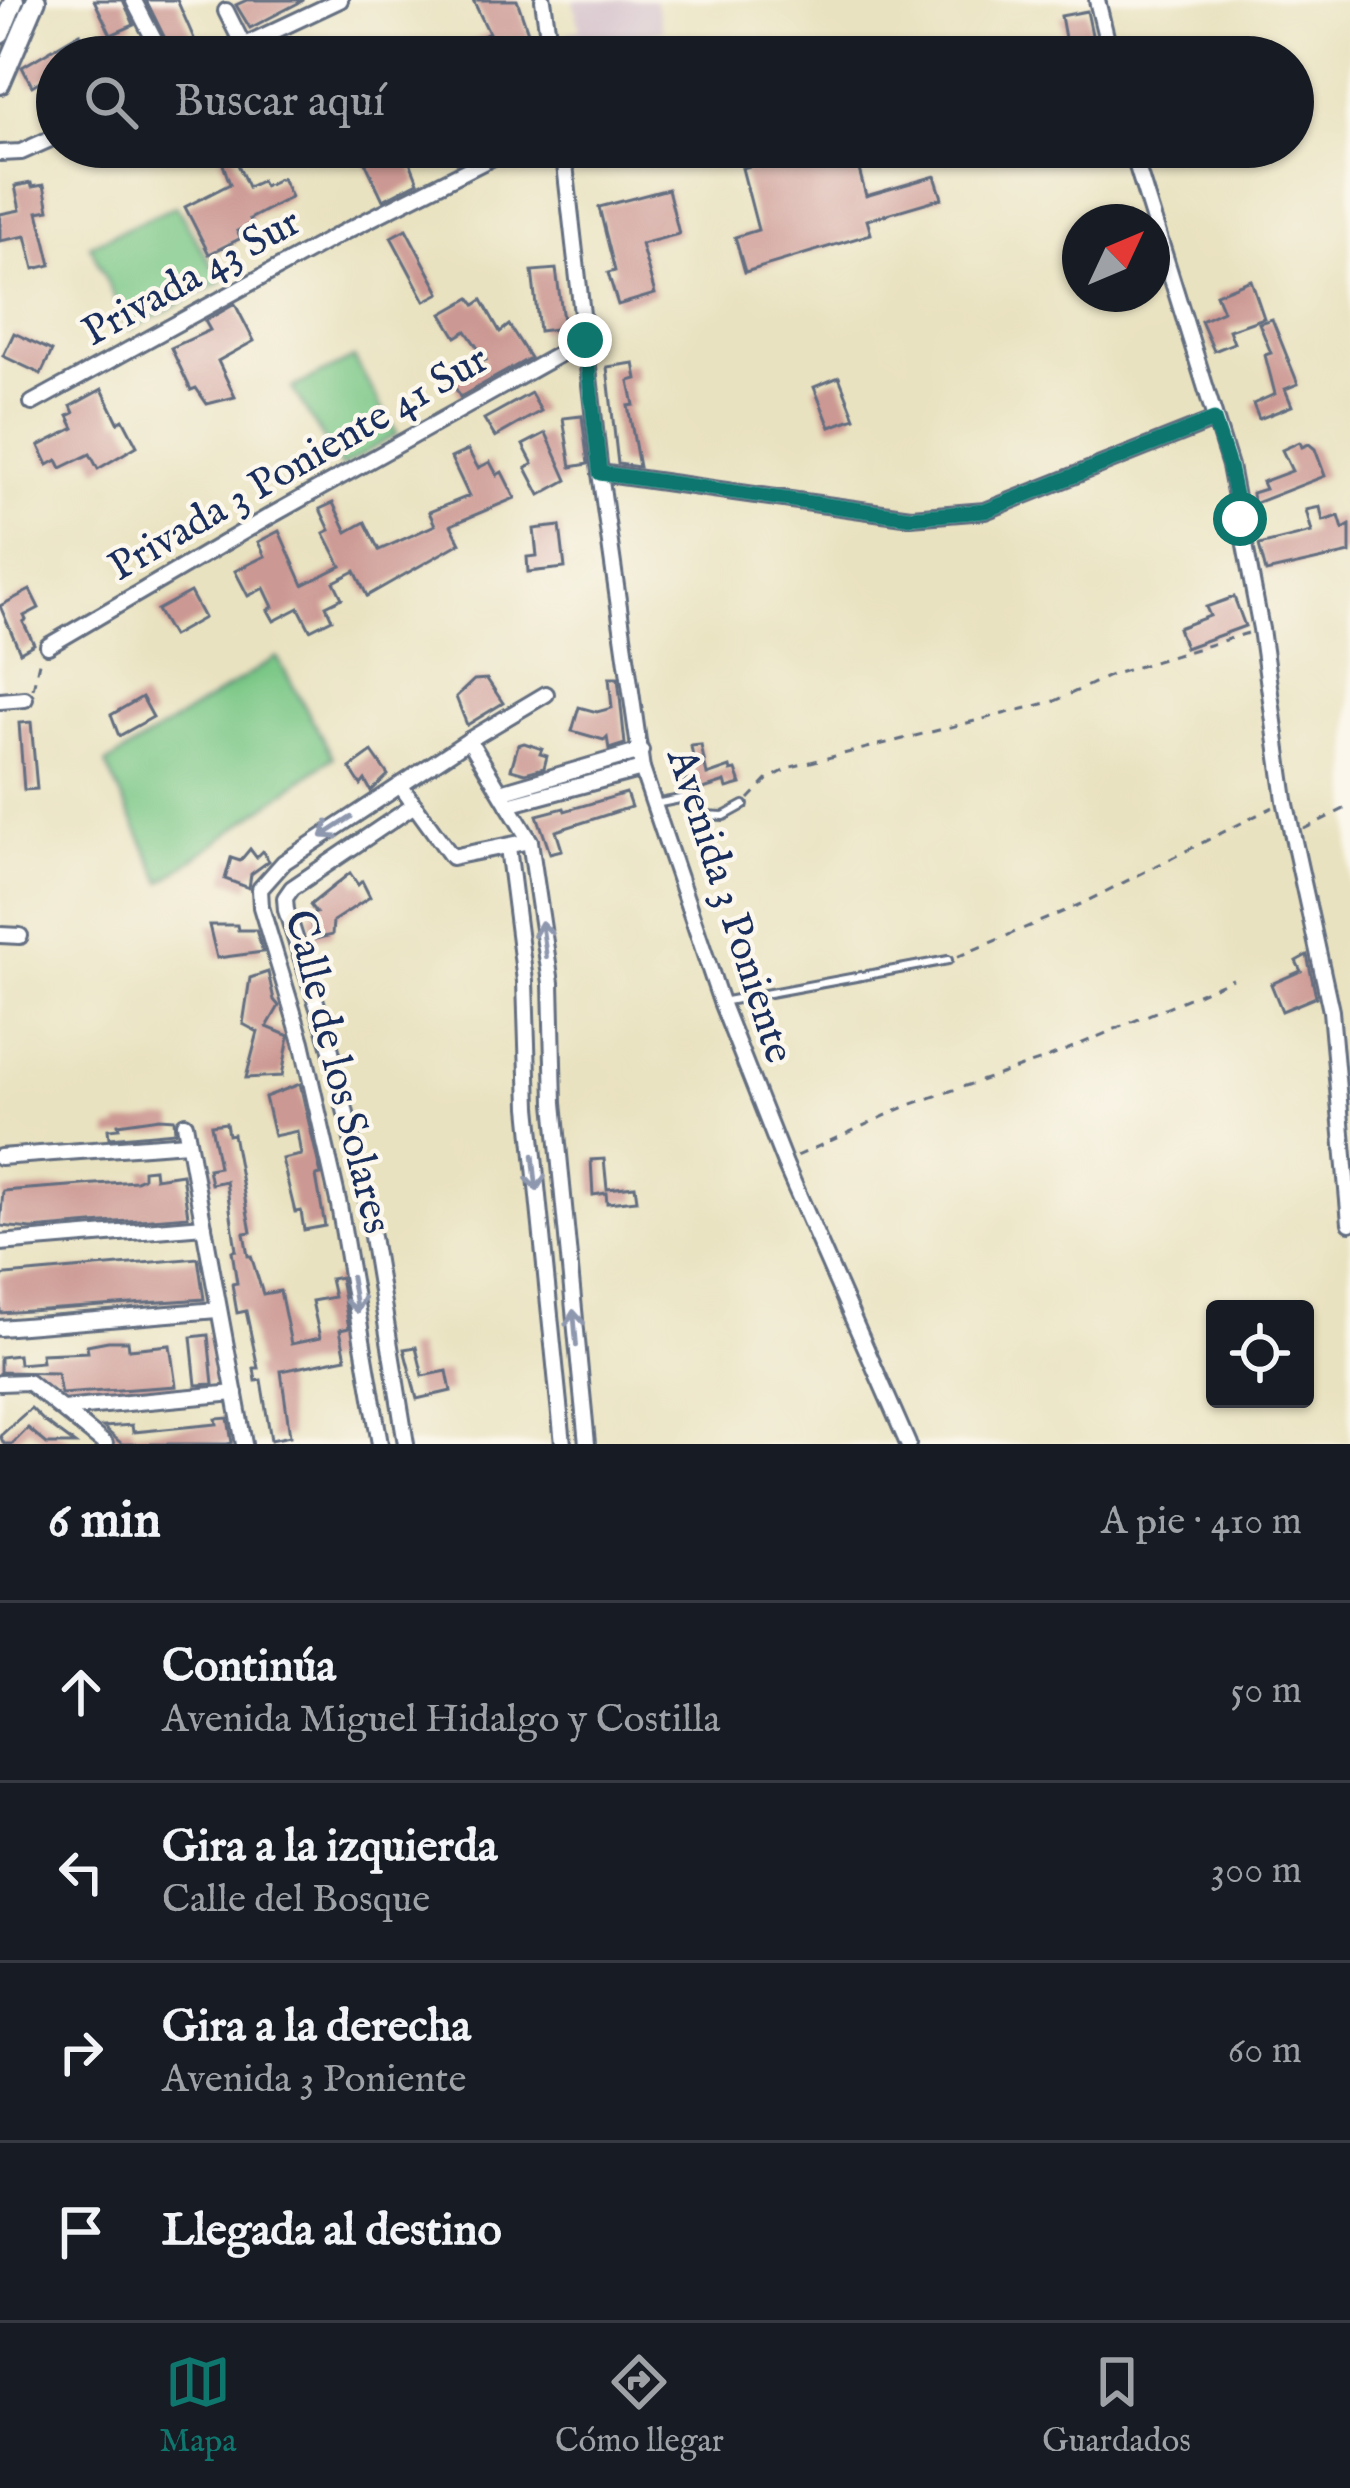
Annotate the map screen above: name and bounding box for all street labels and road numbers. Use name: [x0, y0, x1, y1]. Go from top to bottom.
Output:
street label: Privada 43 Sur: [74, 196, 310, 360]
street label: Privada 3 Poniente 41 Sur: [100, 334, 498, 594]
street label: Avenida 3 Poniente: [653, 741, 805, 1070]
street label: Calle de los Solares: [271, 905, 403, 1239]

